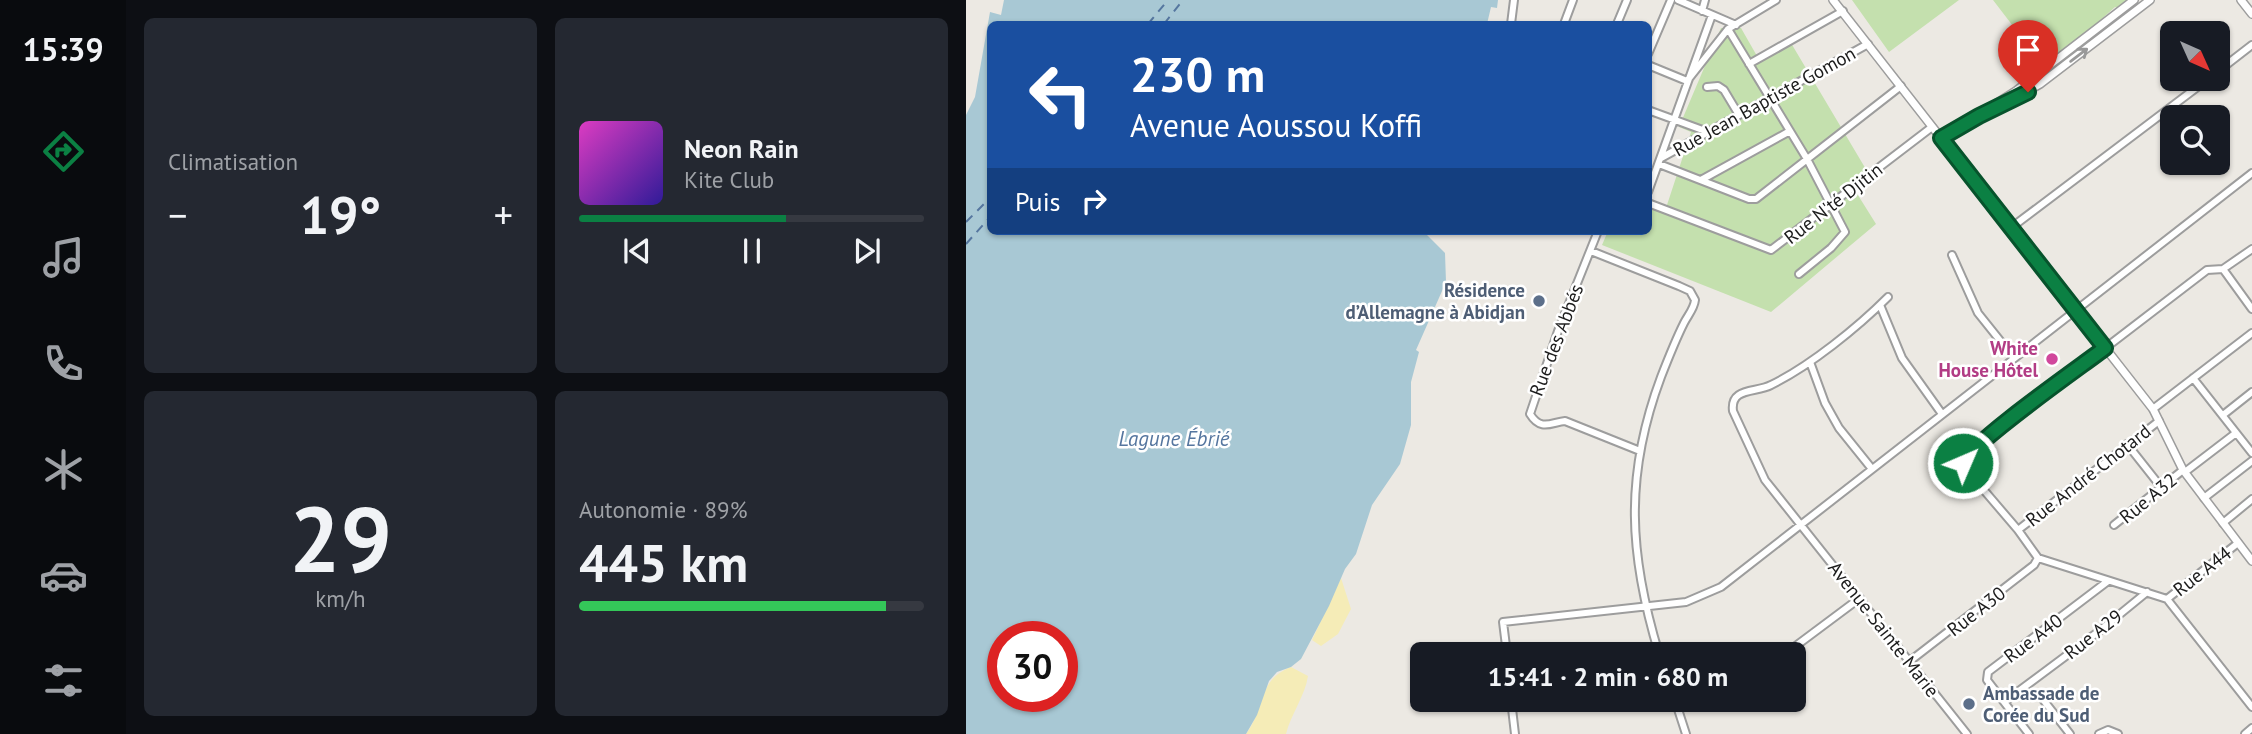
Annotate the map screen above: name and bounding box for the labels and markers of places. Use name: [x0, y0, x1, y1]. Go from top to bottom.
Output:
pin: [1998, 20, 2058, 92]
place label: Résidence d’Allemagne à Abidjan: [1346, 278, 1525, 324]
marker: Résidence d’Allemagne à Abidjan: [1531, 293, 1547, 309]
place label: White House Hôtel: [1938, 336, 2038, 382]
marker: White House Hôtel: [2044, 351, 2060, 367]
place label: Ambassade de Corée du Sud: [1983, 681, 2099, 727]
marker: Ambassade de Corée du Sud: [1961, 696, 1977, 712]

